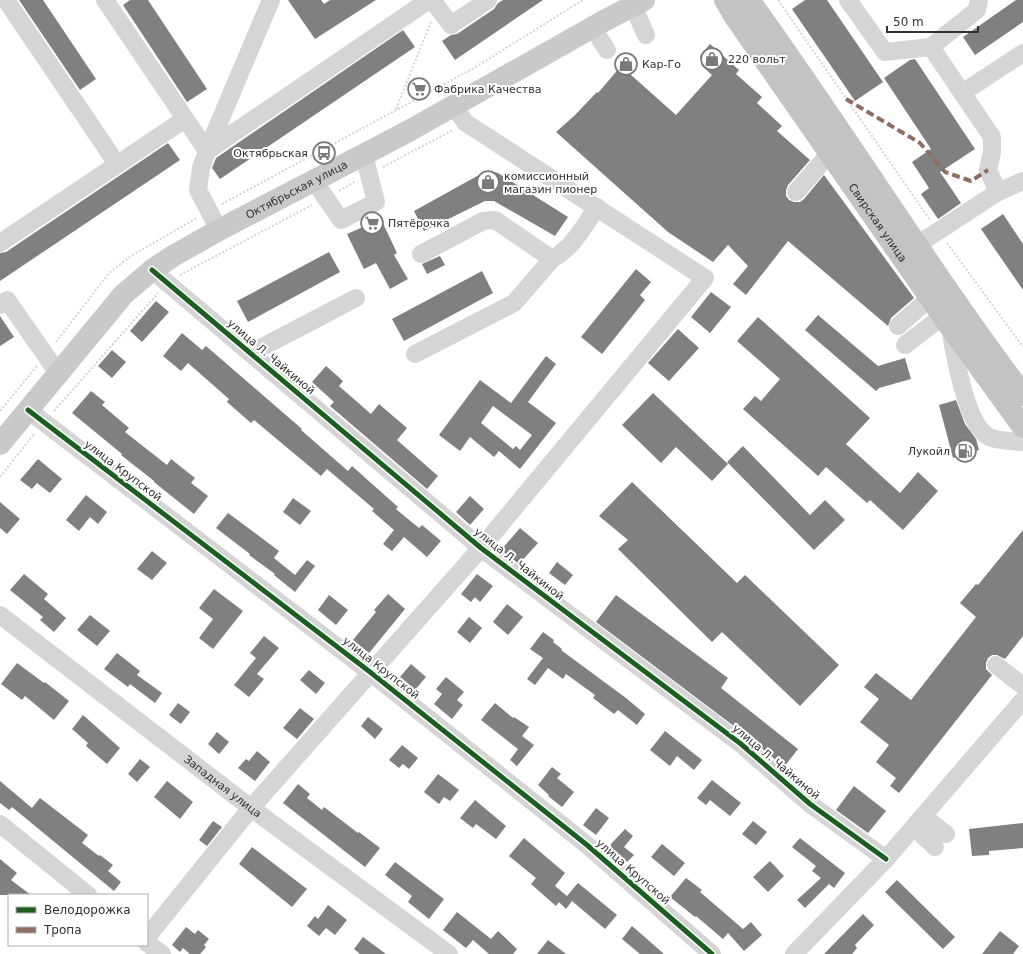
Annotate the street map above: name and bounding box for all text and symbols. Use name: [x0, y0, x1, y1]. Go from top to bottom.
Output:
scale bar: [887, 8, 978, 34]
text: 50 m: [893, 15, 924, 29]
shop icon: 220 вольт: [699, 46, 725, 72]
shop icon: Кар-Го: [613, 51, 639, 77]
place label: 220 вольт: [728, 53, 786, 66]
place label: Кар-Го: [642, 58, 681, 71]
supermarket icon: Фабрика Качества: [406, 76, 432, 102]
place label: Фабрика Качества: [434, 83, 542, 96]
bus stop icon: Октябрьская: [311, 140, 337, 166]
place label: Октябрьская: [233, 147, 308, 160]
street label: Октябрьская улица: [243, 158, 350, 222]
shop icon: комиссионный магазин пионер: [475, 169, 501, 195]
place label: комиссионный магазин пионер: [504, 170, 597, 196]
street label: Свирская улица: [846, 181, 910, 264]
supermarket icon: Пятёрочка: [359, 210, 385, 236]
place label: Пятёрочка: [388, 217, 450, 230]
street label: улица Л. Чайкиной: [225, 317, 317, 397]
street label: улица Крупской: [82, 438, 164, 504]
fuel station icon: Лукойл: [952, 438, 978, 464]
place label: Лукойл: [908, 445, 950, 458]
street label: улица Л. Чайкиной: [472, 525, 566, 603]
street label: улица Крупской: [340, 634, 422, 702]
street label: улица Л. Чайкиной: [730, 722, 822, 802]
street label: Западная улица: [181, 752, 264, 820]
street label: улица Крупской: [593, 836, 673, 908]
legend: [8, 894, 148, 946]
text: Велодорожка: [44, 903, 131, 917]
text: Тропа: [43, 923, 82, 937]

